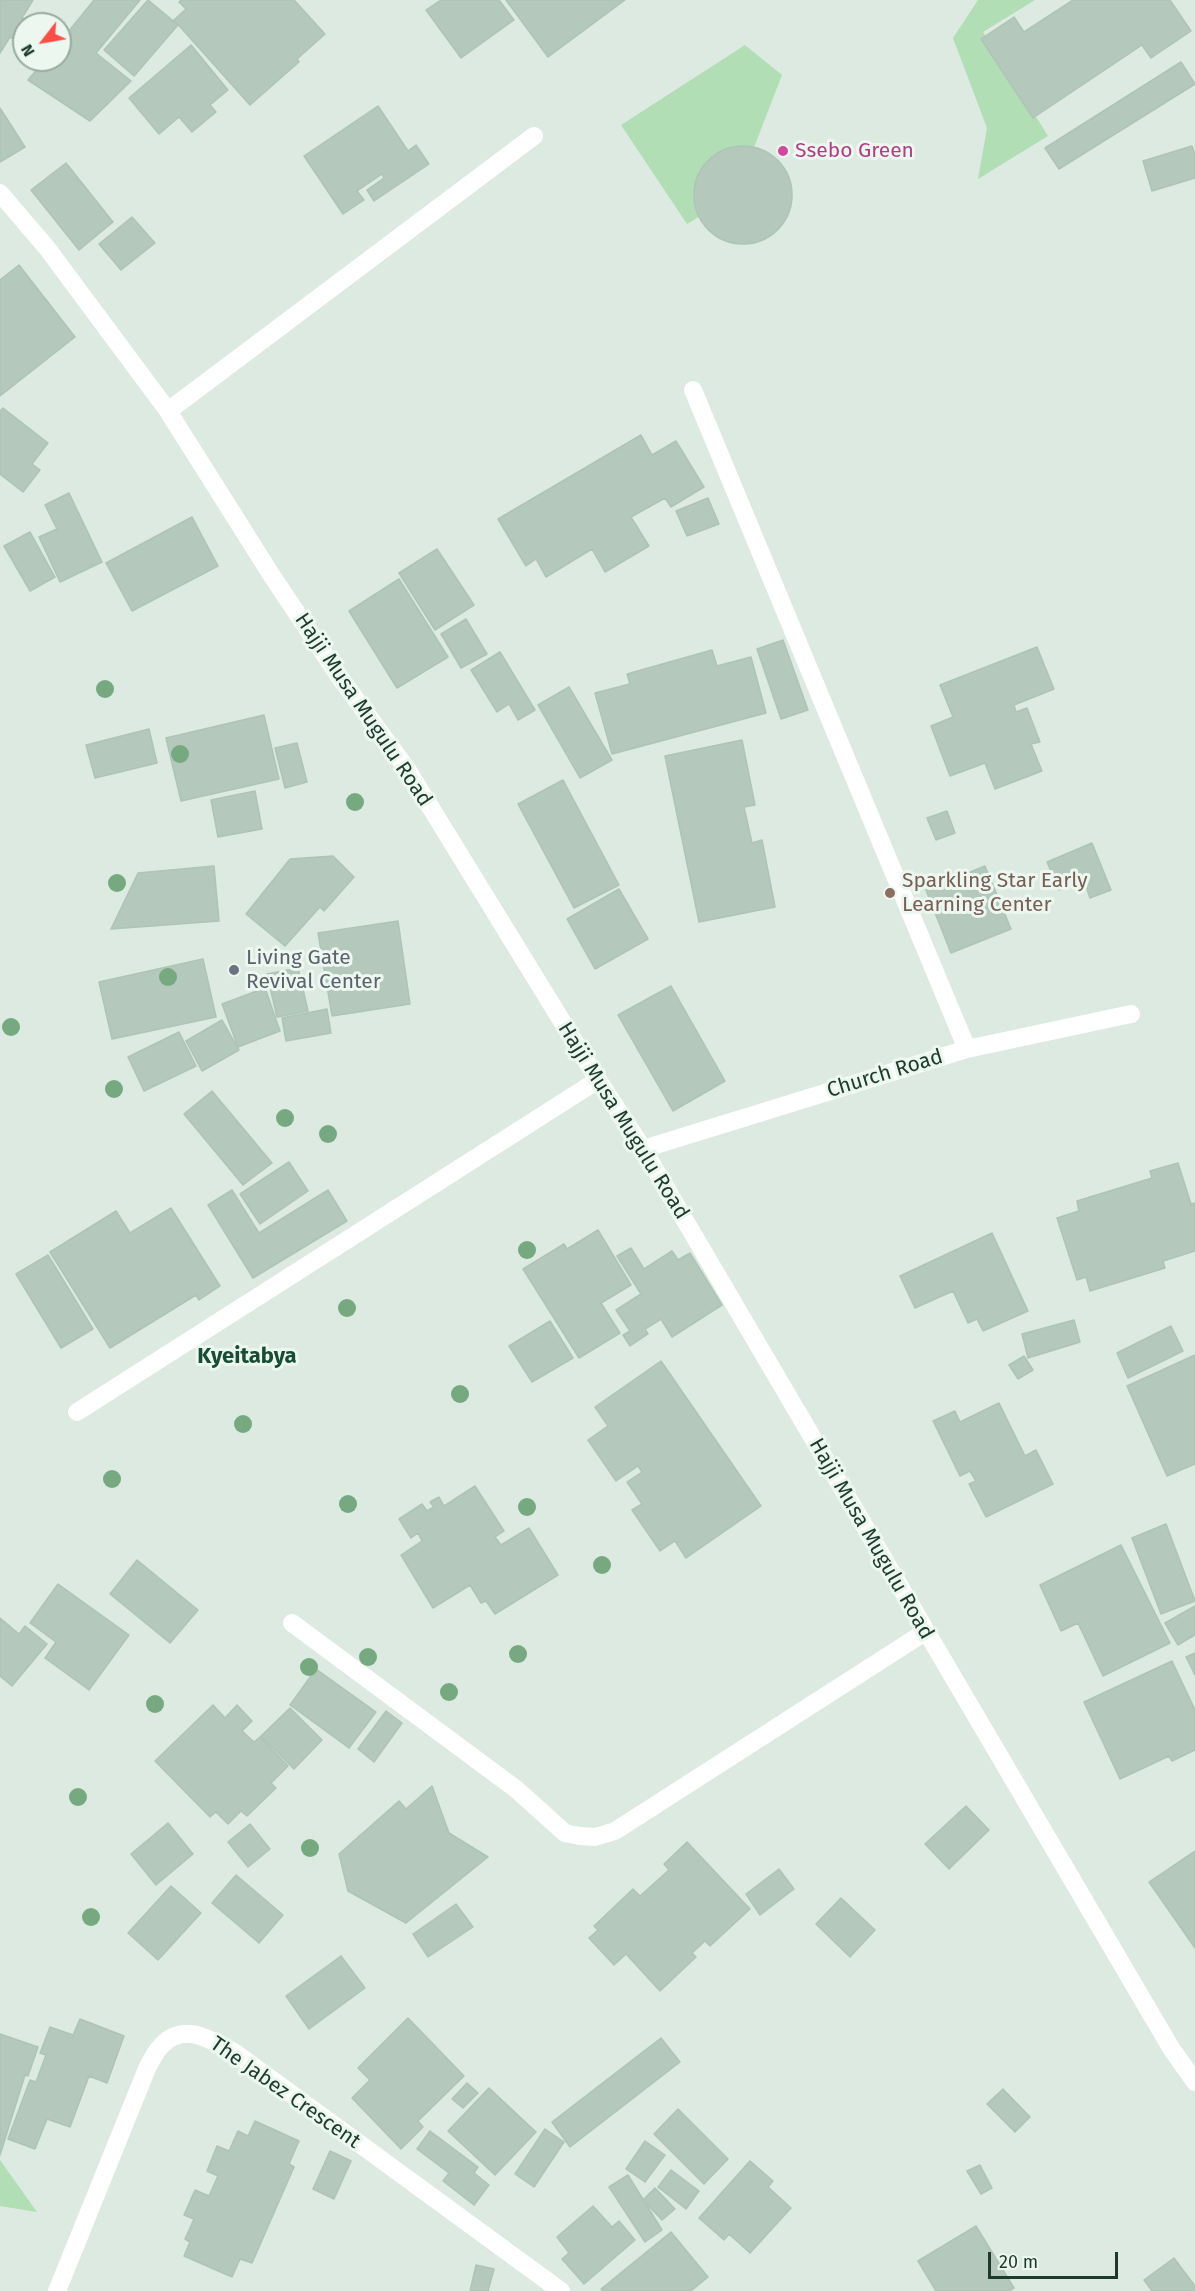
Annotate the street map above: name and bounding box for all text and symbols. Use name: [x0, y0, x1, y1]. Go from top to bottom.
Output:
north arrow: [12, 12, 72, 72]
text: N: [17, 41, 39, 60]
place label: Ssebo Green: [795, 138, 914, 164]
marker: Ssebo Green: [776, 144, 790, 158]
street label: Hajji Musa Mugulu Road: [289, 609, 437, 811]
place label: Sparkling Star Early Learning Center: [902, 868, 1088, 918]
marker: Sparkling Star Early Learning Center: [883, 886, 897, 900]
place label: Living Gate Revival Center: [246, 945, 381, 995]
marker: Living Gate Revival Center: [227, 963, 241, 977]
street label: Hajji Musa Mugulu Road: [552, 1018, 694, 1224]
street label: Church Road: [824, 1044, 946, 1104]
district label: Kyeitabya: [197, 1344, 297, 1370]
street label: Hajji Musa Mugulu Road: [803, 1434, 939, 1644]
street label: The Jabez Crescent: [205, 2032, 365, 2154]
scale bar: [991, 2240, 1122, 2278]
text: 20 m: [999, 2251, 1038, 2273]

